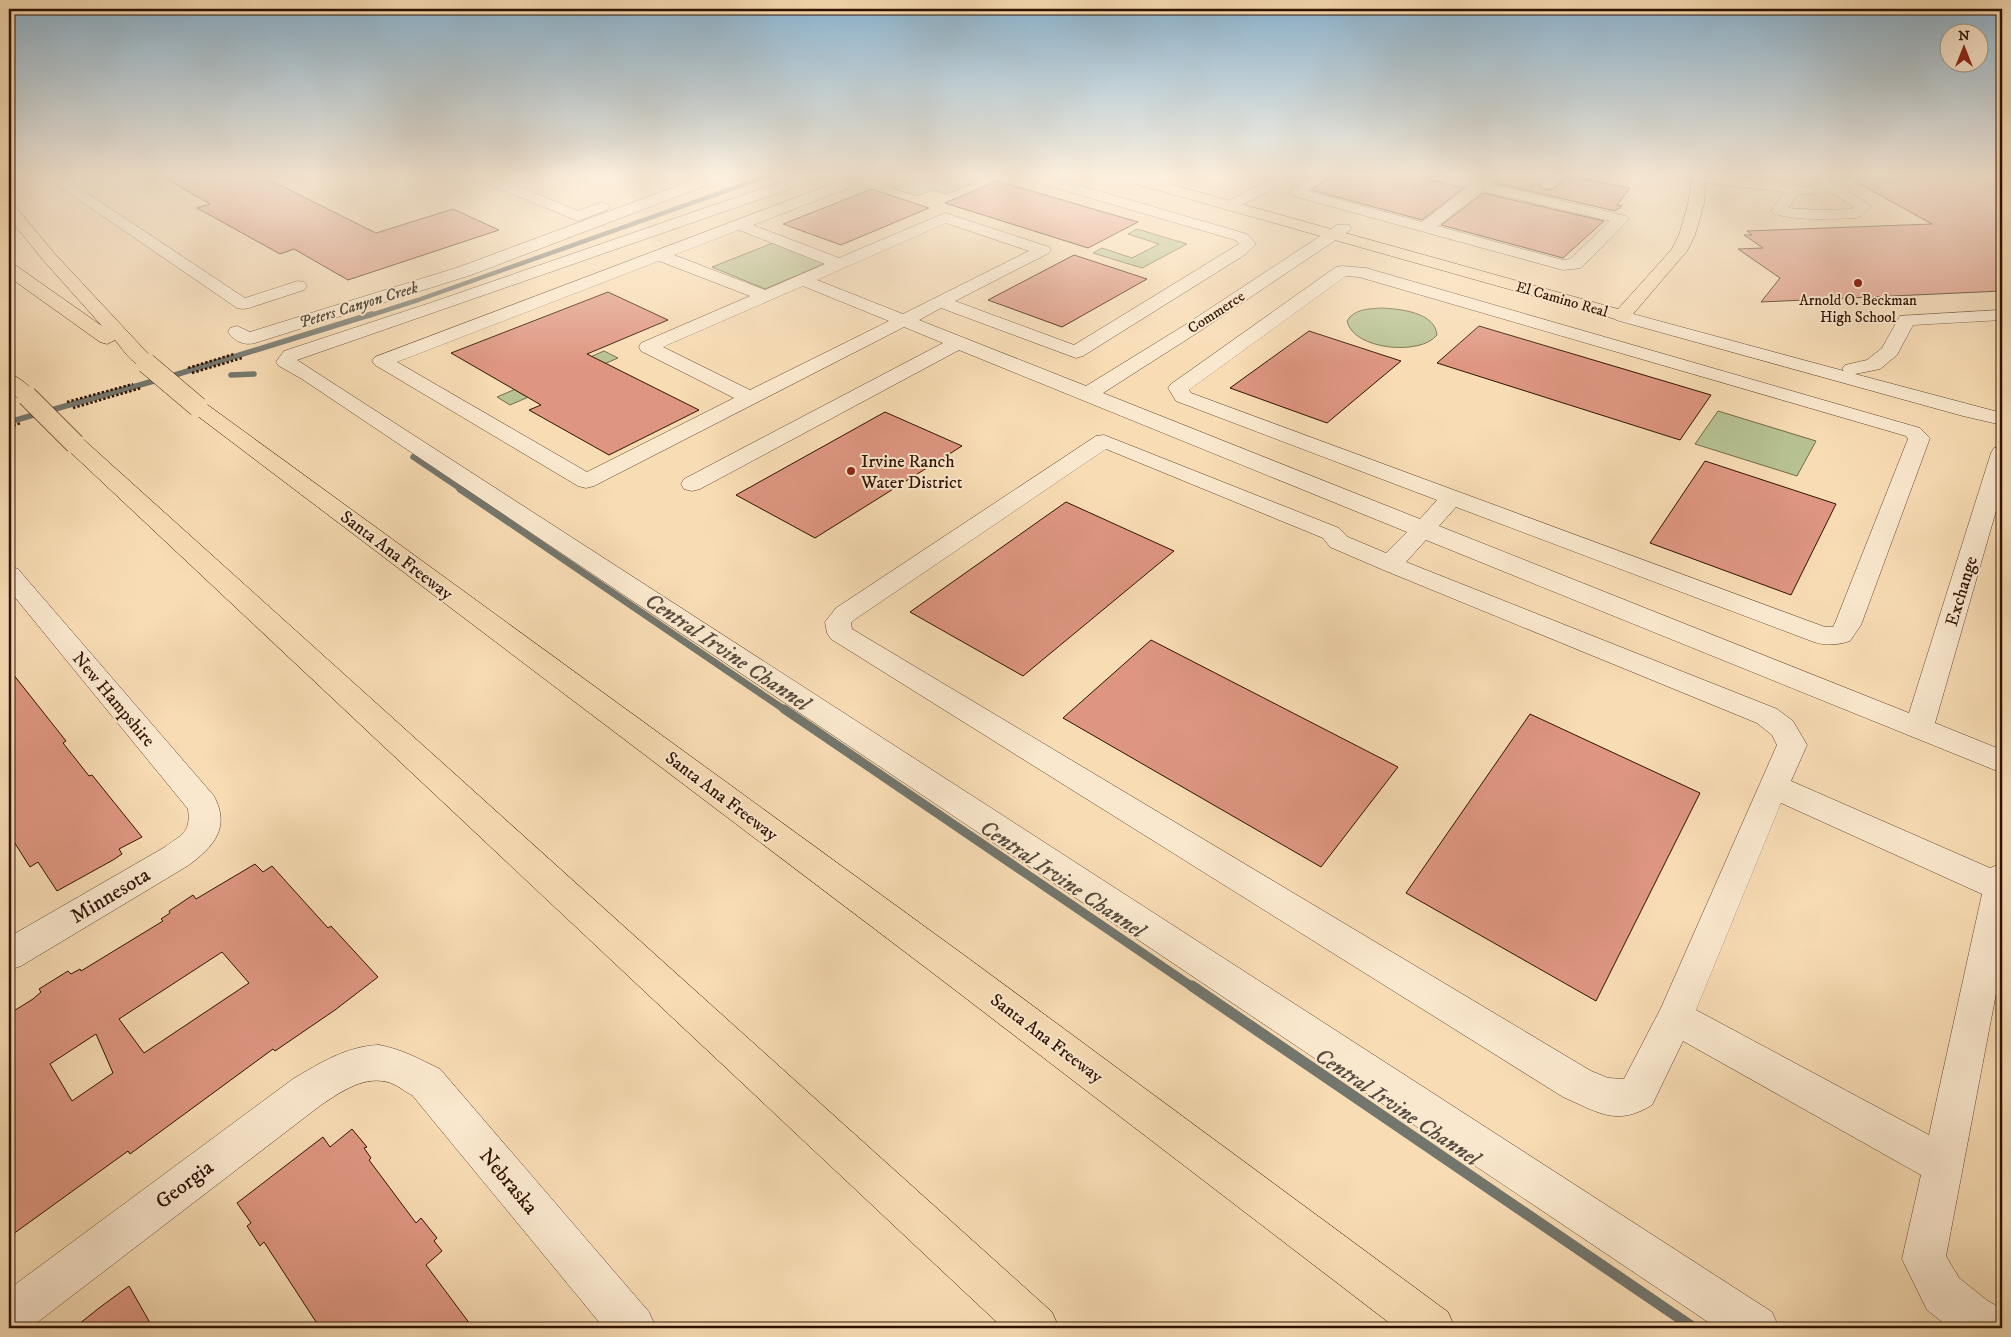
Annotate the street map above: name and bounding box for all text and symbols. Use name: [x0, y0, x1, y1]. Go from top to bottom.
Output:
north arrow: [1938, 22, 1988, 72]
text: N: [1958, 27, 1970, 45]
water label: Peters Canyon Creek: [296, 277, 421, 333]
street label: El Camino Real: [1514, 277, 1611, 322]
marker: Arnold O. Beckman High School: [1852, 277, 1864, 289]
street label: Commerce: [1184, 287, 1248, 338]
place label: Arnold O. Beckman High School: [1799, 291, 1917, 327]
place label: Irvine Ranch Water District: [860, 451, 963, 494]
marker: Irvine Ranch Water District: [845, 465, 857, 477]
street label: Santa Ana Freeway: [336, 506, 457, 606]
street label: Exchange: [1941, 554, 1983, 629]
water label: Central Irvine Channel: [640, 587, 817, 719]
street label: New Hampshire: [67, 648, 159, 751]
street label: Santa Ana Freeway: [661, 747, 782, 847]
water label: Central Irvine Channel: [975, 814, 1152, 946]
street label: Minnesota: [66, 862, 155, 930]
street label: Santa Ana Freeway: [986, 989, 1107, 1089]
water label: Central Irvine Channel: [1310, 1042, 1487, 1174]
street label: Nebraska: [473, 1143, 543, 1220]
street label: Georgia: [150, 1155, 219, 1215]

